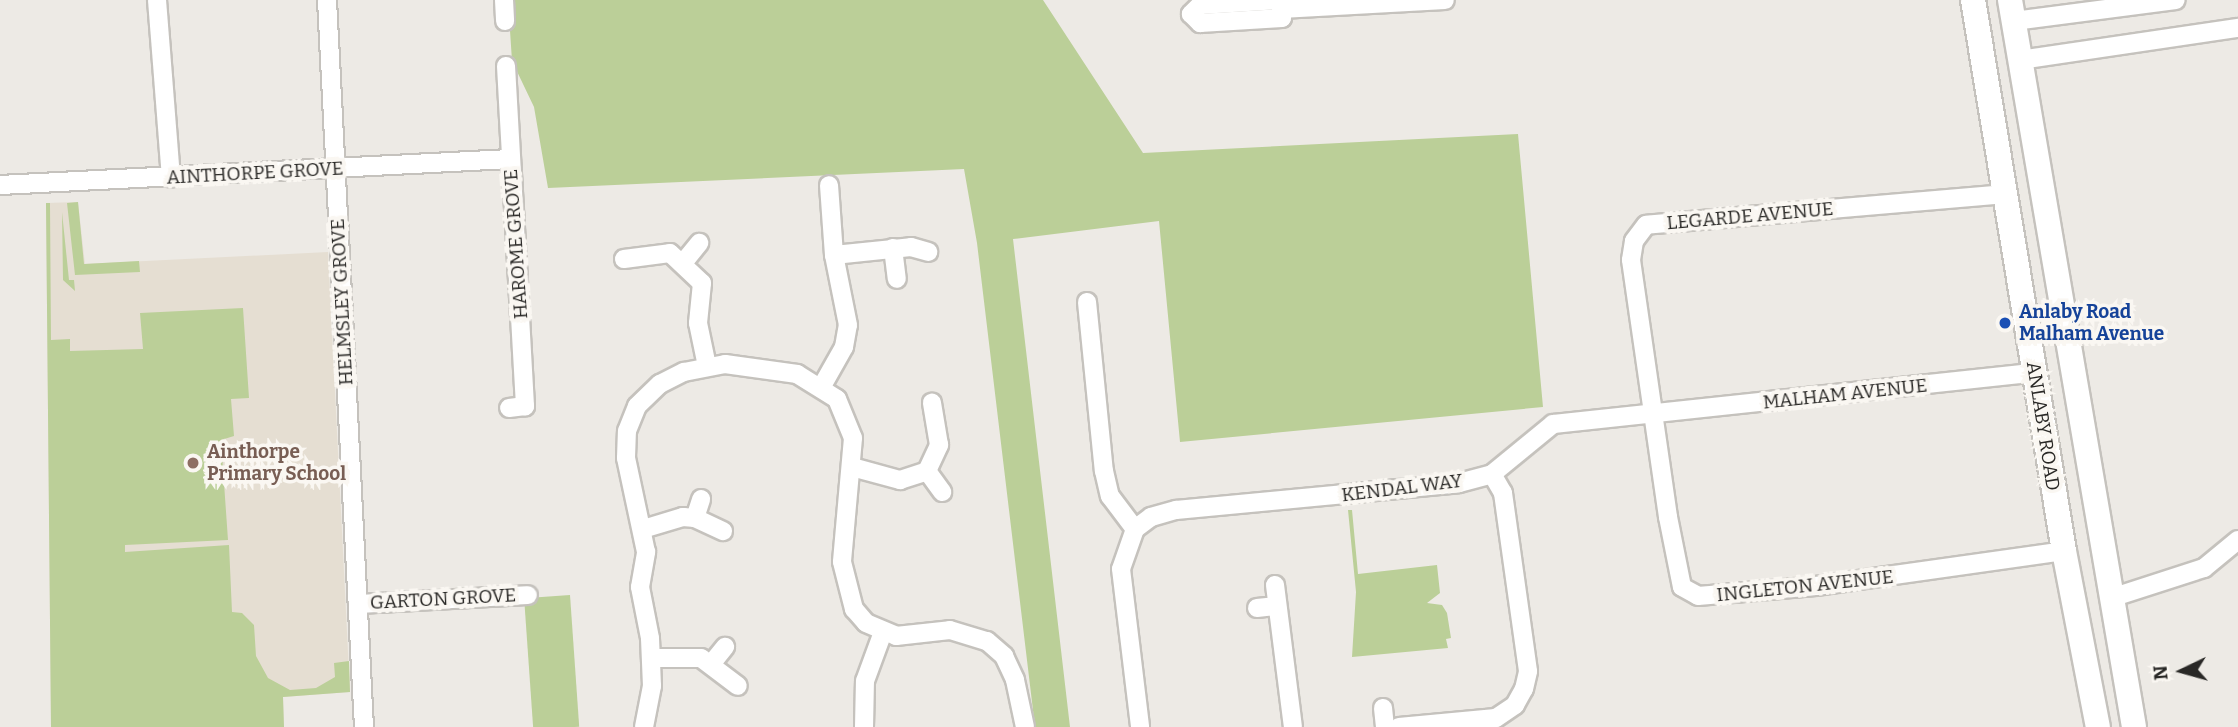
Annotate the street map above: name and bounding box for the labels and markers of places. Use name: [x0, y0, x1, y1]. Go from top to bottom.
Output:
place label: Anlaby Road Malham Avenue: [2019, 301, 2164, 345]
marker: Anlaby Road Malham Avenue: [1997, 315, 2013, 331]
place label: Ainthorpe Primary School: [207, 441, 346, 485]
marker: Ainthorpe Primary School: [185, 455, 201, 471]

